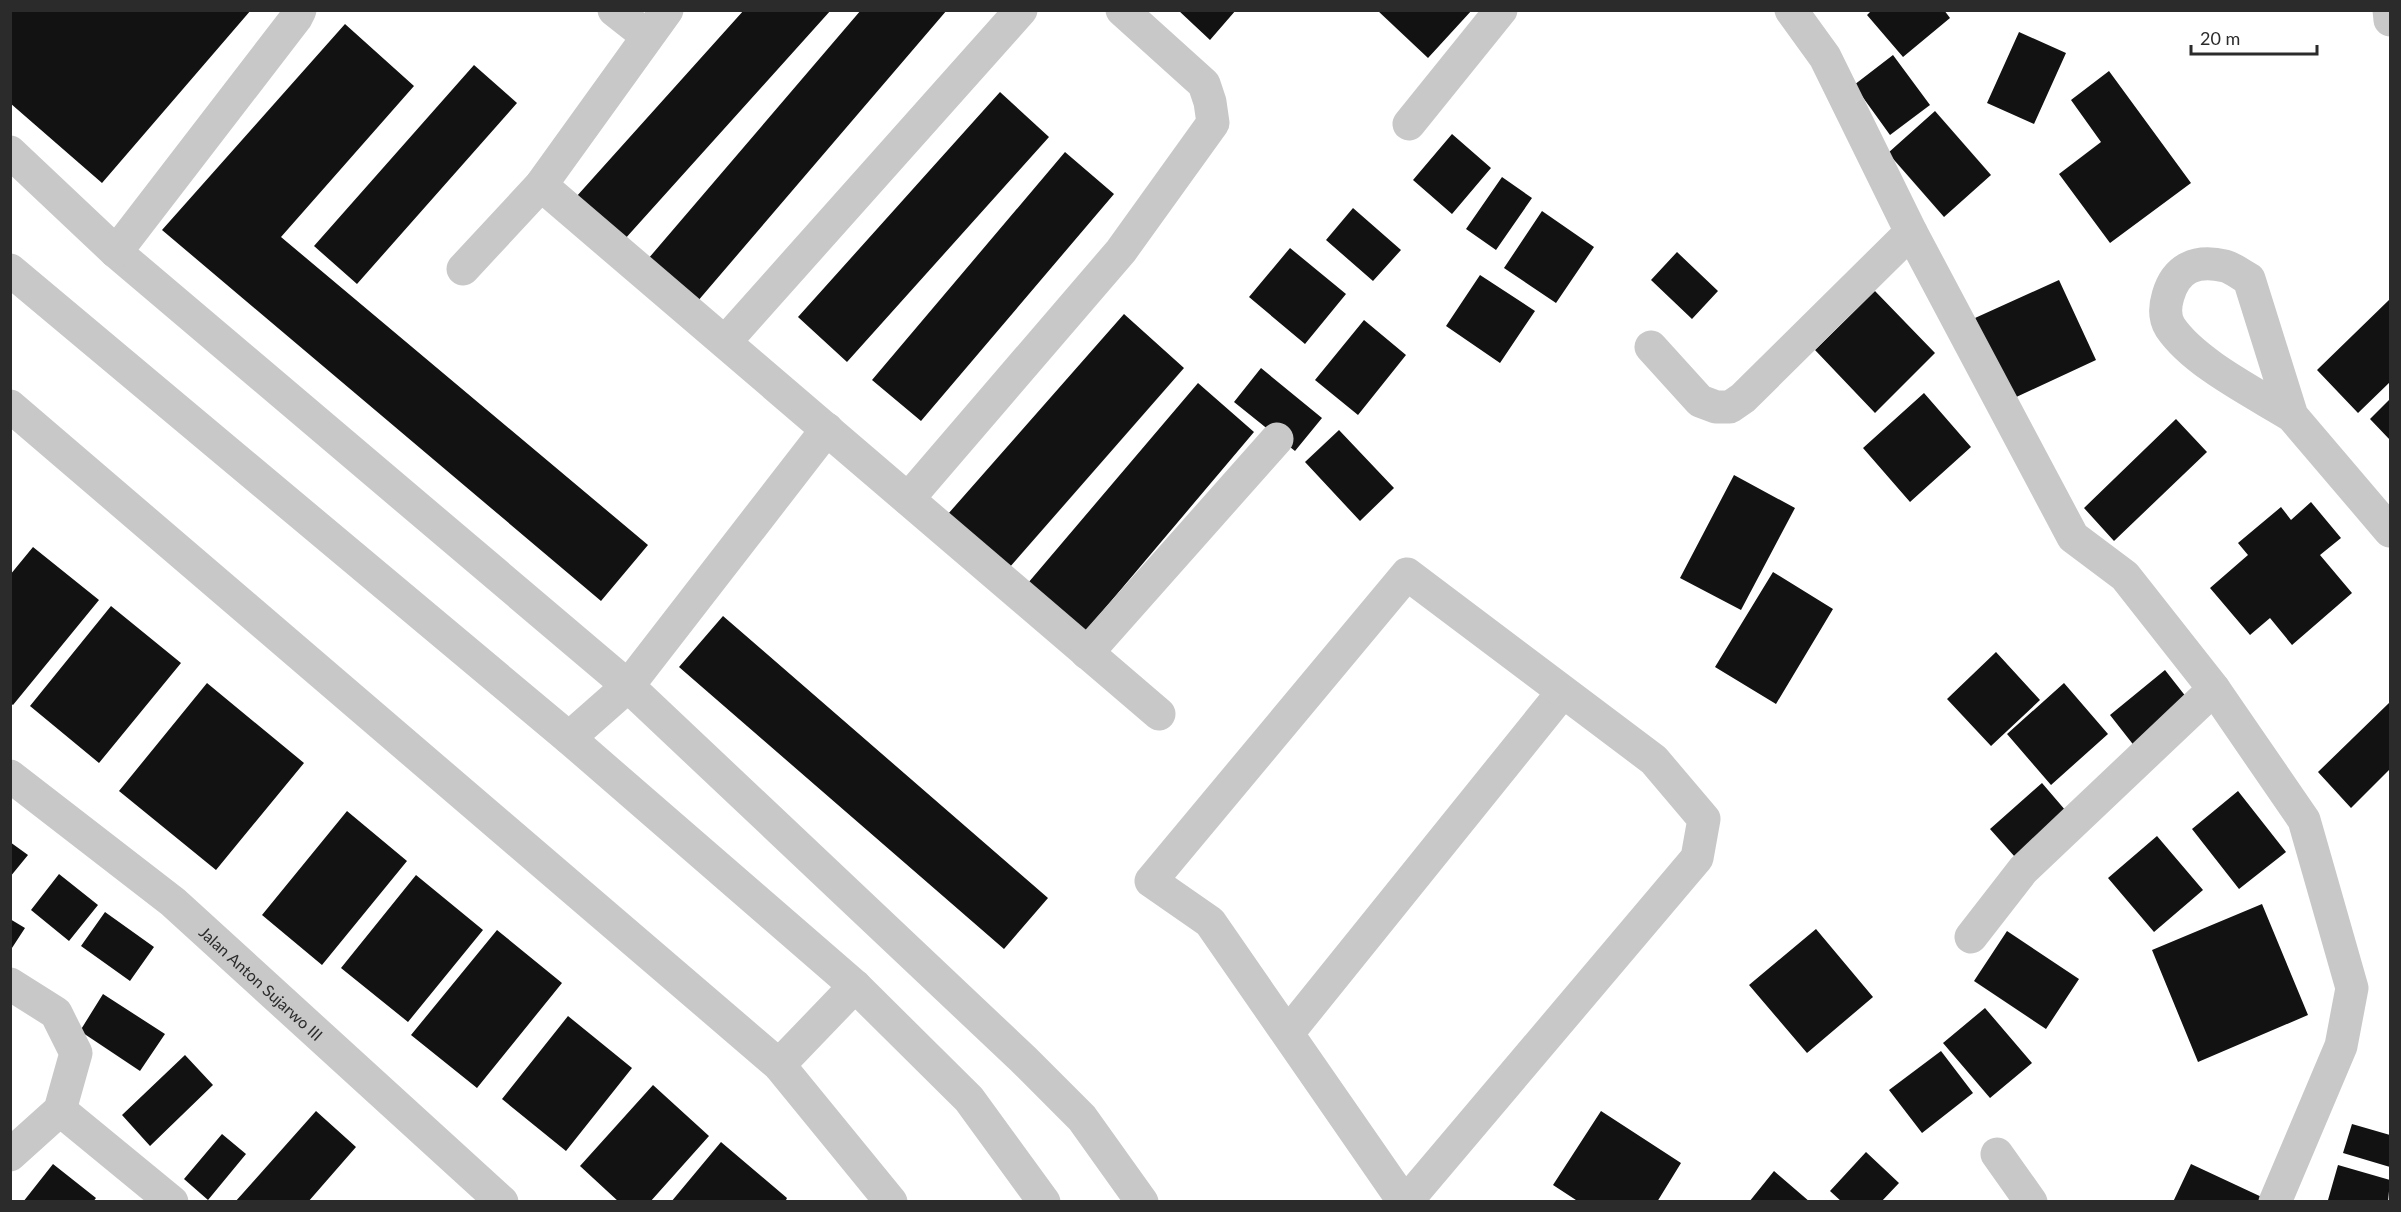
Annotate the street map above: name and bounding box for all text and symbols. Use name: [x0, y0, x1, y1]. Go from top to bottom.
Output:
scale bar: [2191, 18, 2317, 56]
text: 20 m: [2200, 27, 2240, 49]
street label: Jalan Anton Sujarwo III: [196, 922, 327, 1044]

